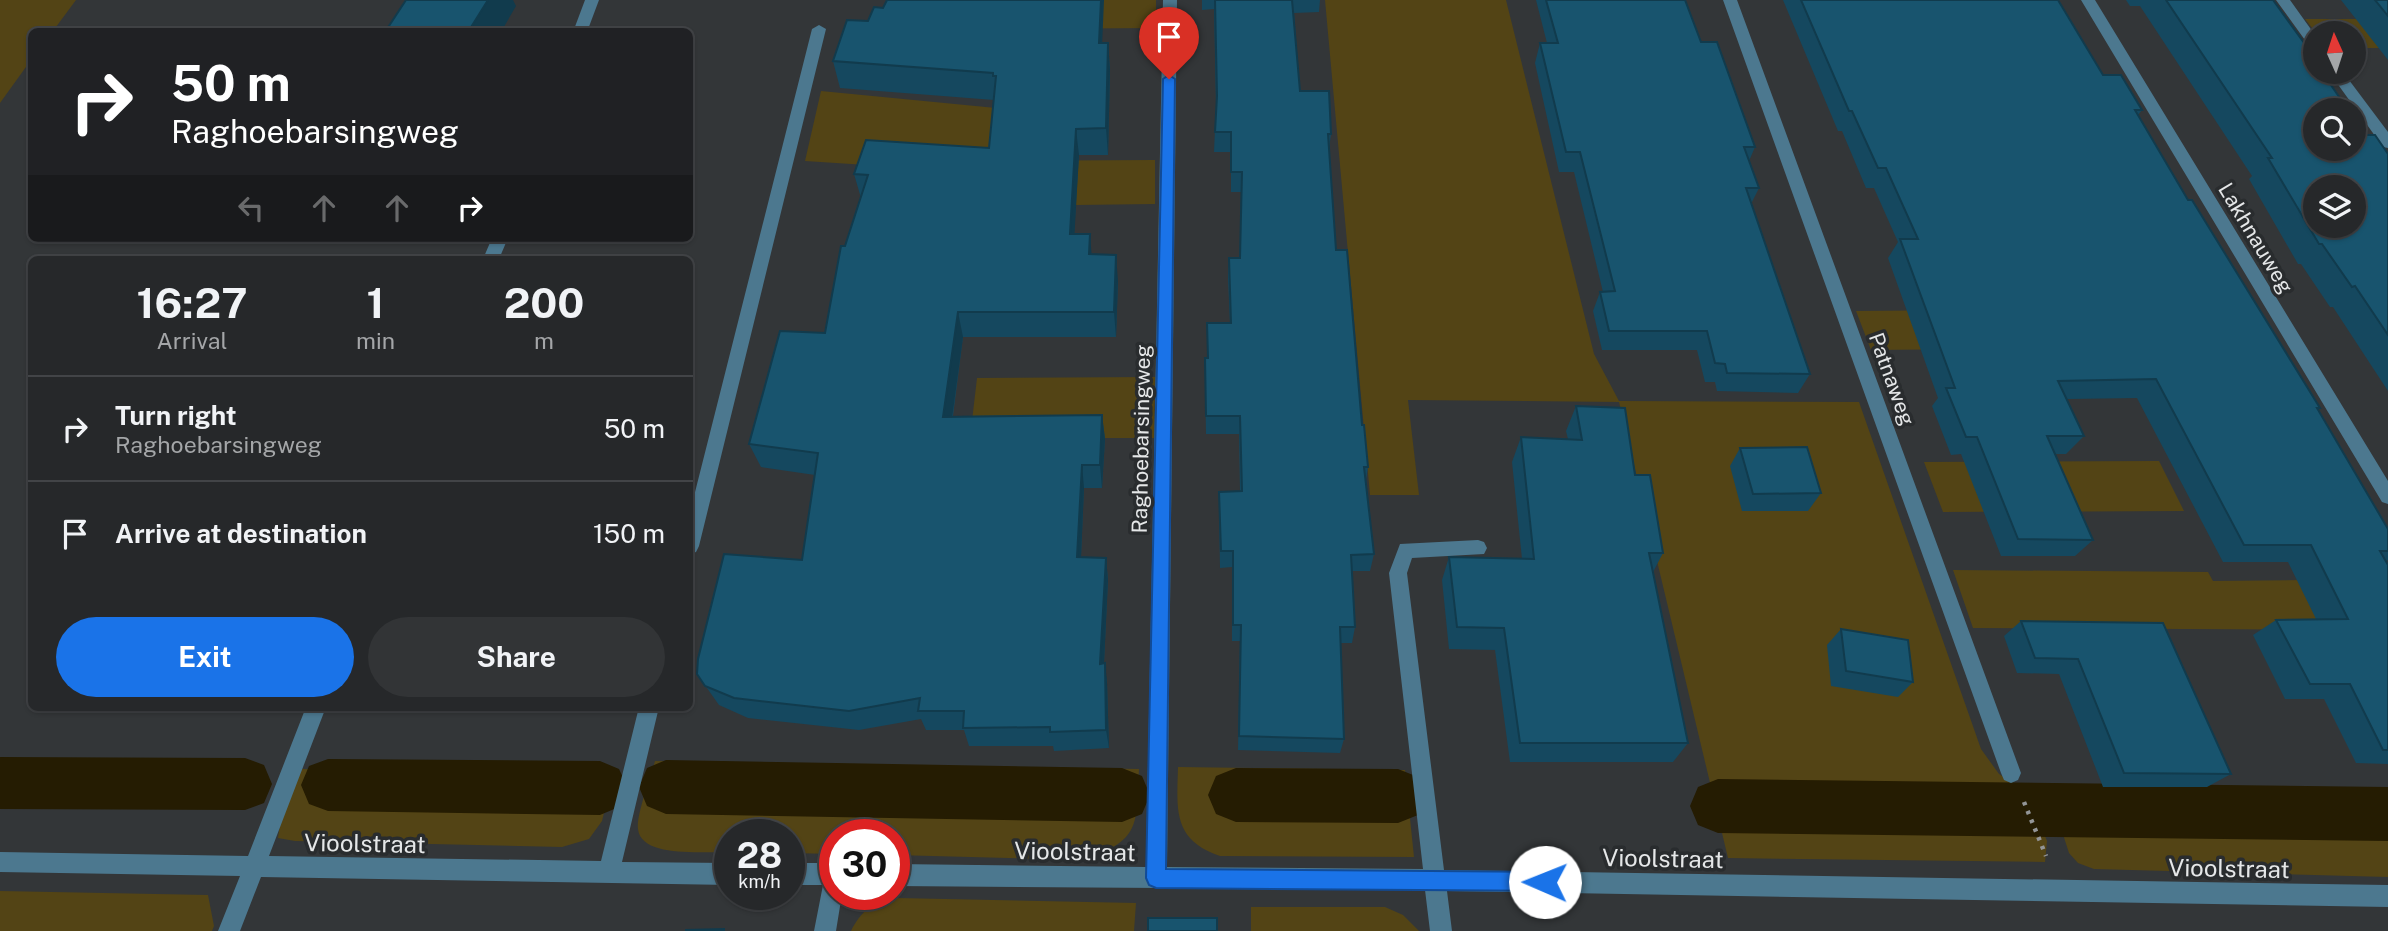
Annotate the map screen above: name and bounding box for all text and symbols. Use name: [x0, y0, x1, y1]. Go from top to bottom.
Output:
pin: [1139, 7, 1199, 79]
icon: arrive: [1150, 18, 1188, 56]
north arrow: [2303, 21, 2366, 84]
map controls: [2303, 21, 2366, 238]
text: 50 m: [171, 54, 291, 112]
icon: right: [56, 56, 147, 147]
button: search: [2303, 98, 2366, 161]
text: Raghoebarsingweg: [171, 113, 459, 150]
button: layers: [2303, 175, 2366, 238]
street label: Lakhnauweg: [2213, 178, 2299, 298]
icon: left: [232, 189, 270, 227]
icon: ahead: [305, 189, 343, 227]
icon: ahead: [378, 189, 416, 227]
icon: right: [451, 189, 489, 227]
text: 16:27: [137, 278, 247, 327]
text: 1: [367, 278, 385, 327]
text: 200: [504, 278, 584, 327]
text: Arrival: [157, 327, 228, 354]
text: min: [356, 327, 395, 354]
text: m: [534, 327, 554, 354]
street label: Patnaweg: [1864, 329, 1920, 429]
street label: Raghoebarsingweg: [1127, 344, 1155, 534]
text: Turn right: [115, 400, 237, 431]
icon: right: [56, 410, 94, 448]
text: 50 m: [604, 413, 665, 444]
text: Raghoebarsingweg: [115, 431, 322, 458]
icon: arrive: [56, 515, 94, 553]
text: Arrive at destination: [115, 518, 367, 549]
text: 150 m: [593, 518, 665, 549]
button: Exit: [56, 617, 354, 697]
button: Share: [368, 617, 665, 697]
speed limit sign: 30: [819, 819, 910, 910]
street label: Vioolstraat: [304, 828, 426, 858]
text: 28: [737, 835, 782, 876]
street label: Vioolstraat: [1014, 836, 1136, 866]
street label: Vioolstraat: [1602, 843, 1724, 873]
position arrow: [1508, 845, 1582, 919]
street label: Vioolstraat: [2168, 853, 2290, 883]
text: km/h: [738, 871, 781, 892]

